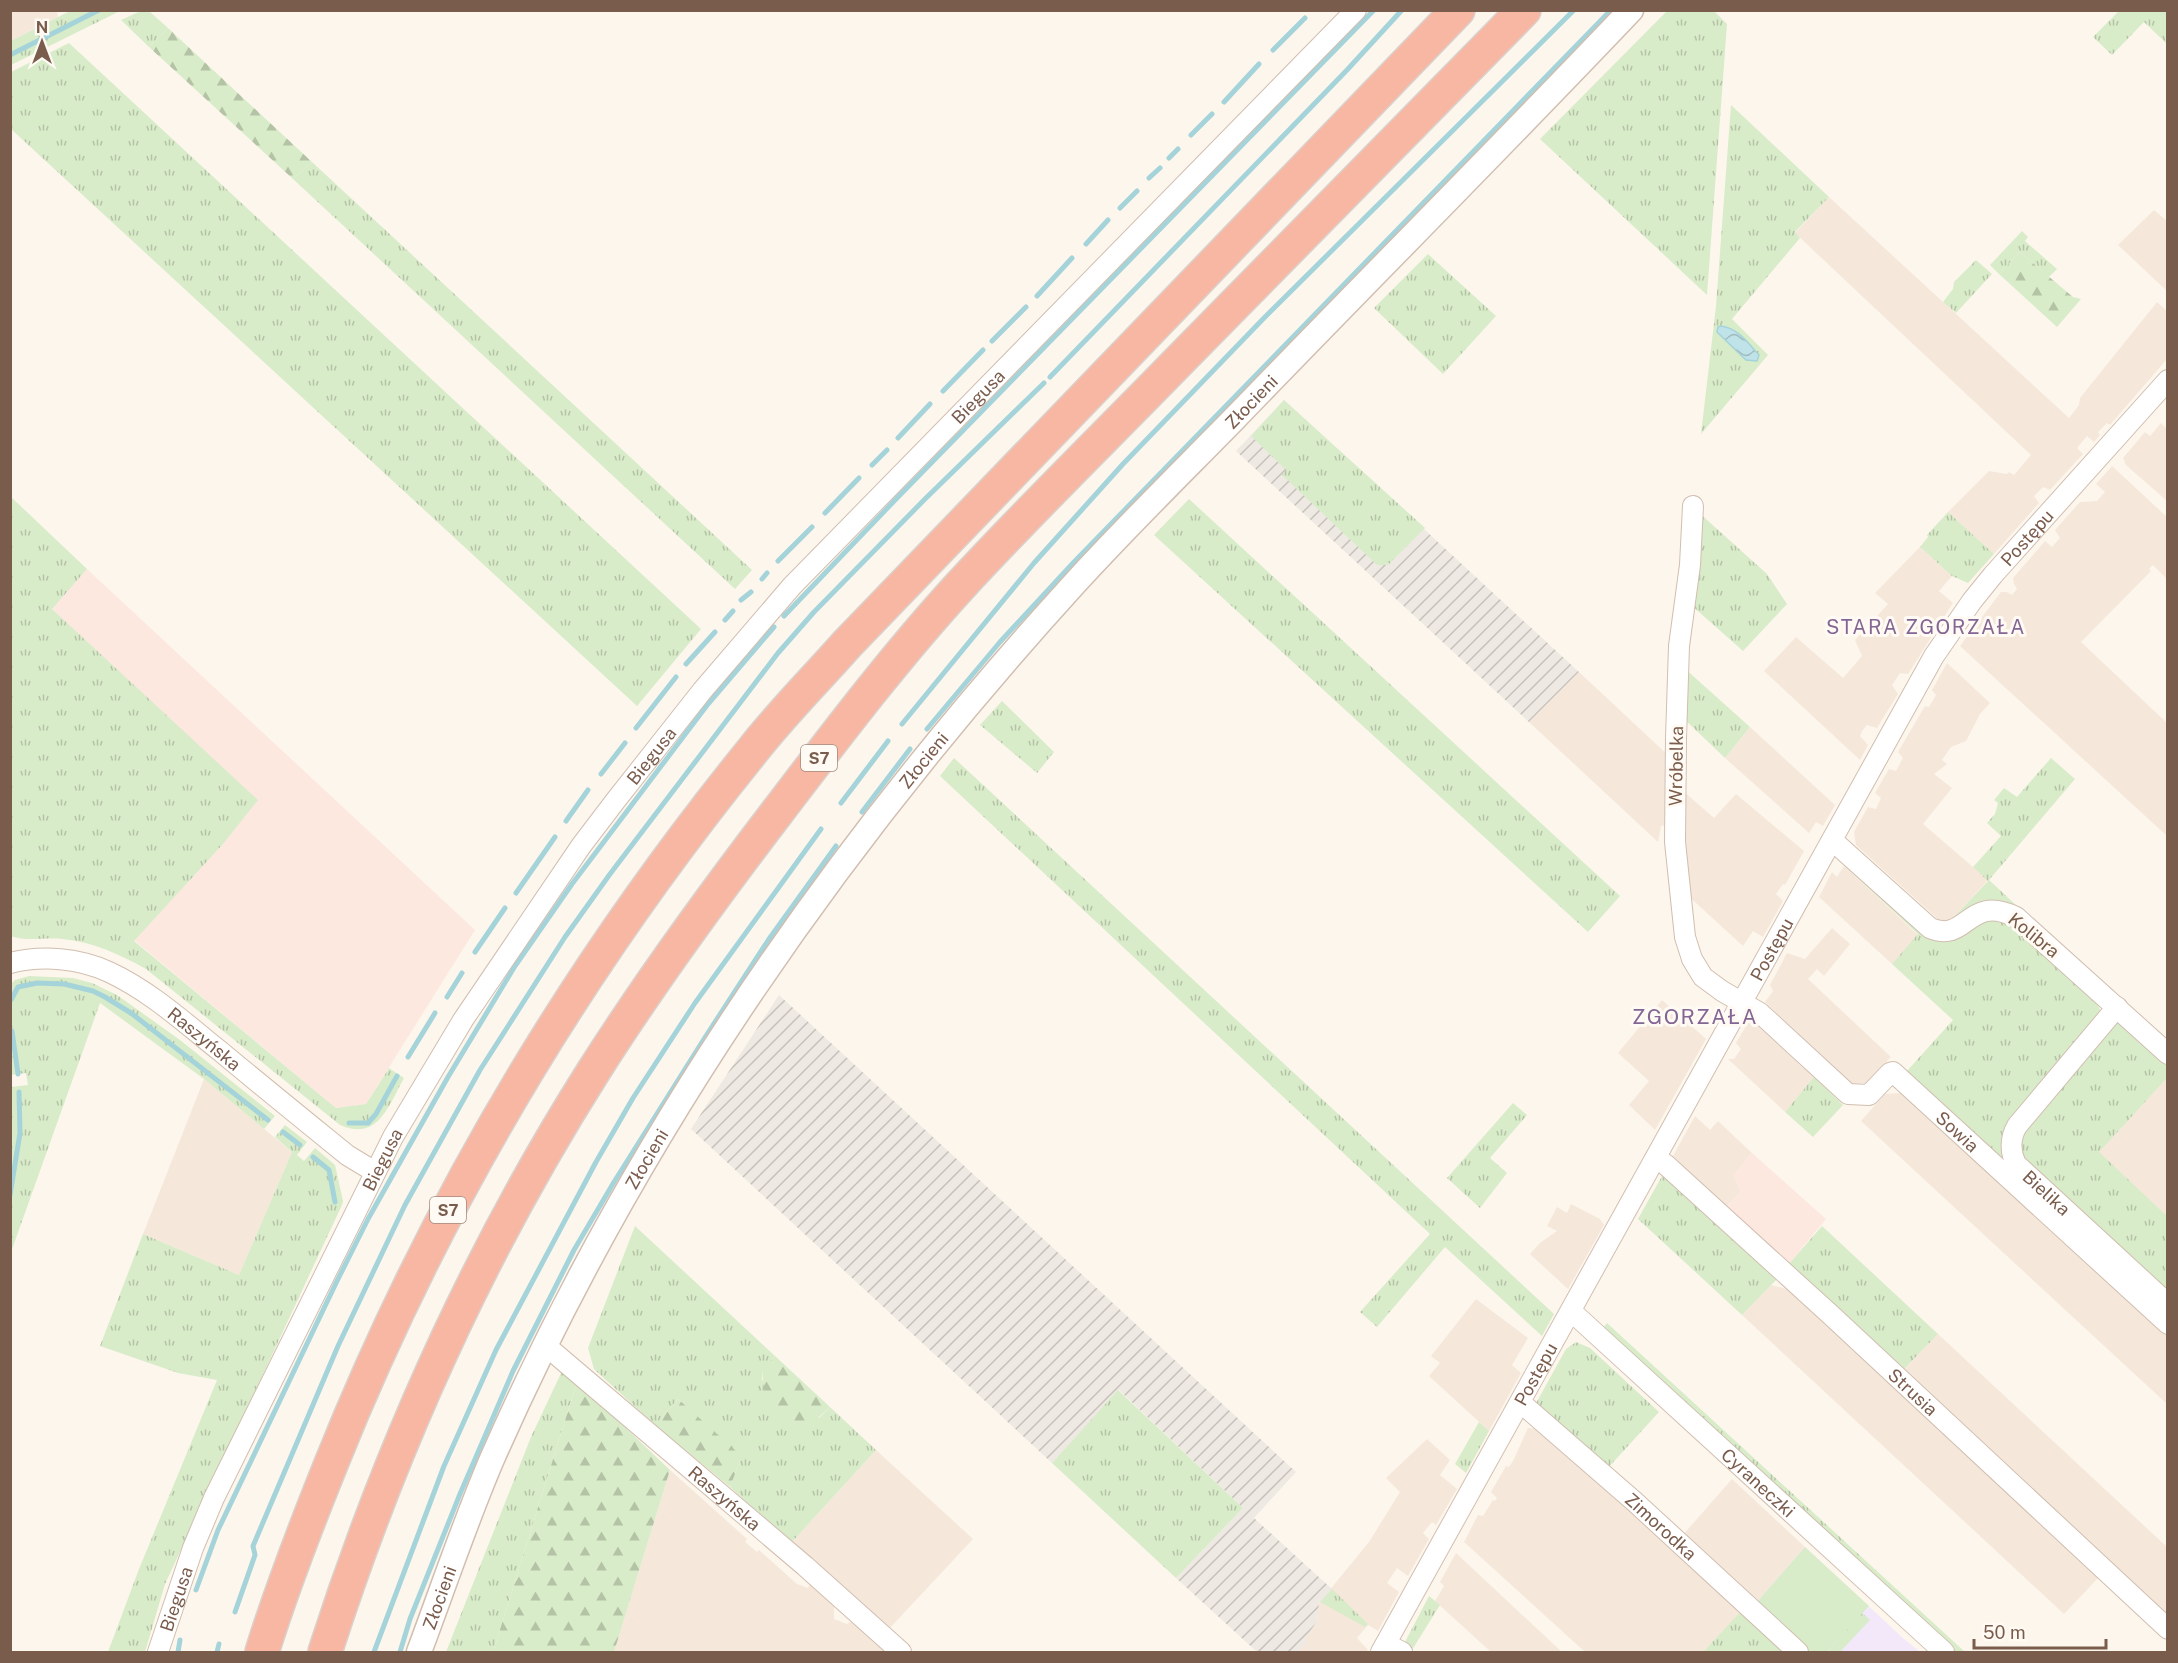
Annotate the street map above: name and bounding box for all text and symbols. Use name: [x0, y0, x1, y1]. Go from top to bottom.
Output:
north arrow: [12, 12, 72, 72]
text: N: [36, 18, 48, 37]
street label: Biegusa: [947, 365, 1009, 428]
street label: Złocieni: [1220, 370, 1282, 433]
street label: Postępu: [1996, 505, 2057, 570]
district label: STARA ZGORZAŁA: [1826, 615, 2026, 639]
street label: Biegusa: [622, 723, 680, 788]
street label: Wróbelka: [1665, 726, 1687, 806]
street label: Złocieni: [894, 728, 952, 793]
road number: S7: [801, 745, 837, 771]
street label: Kolibra: [2004, 908, 2064, 962]
street label: Postępu: [1745, 914, 1797, 984]
street label: Raszyńska: [164, 1003, 245, 1075]
district label: ZGORZAŁA: [1632, 1004, 1758, 1029]
street label: Sowia: [1932, 1106, 1983, 1156]
street label: Biegusa: [358, 1124, 406, 1194]
street label: Złocieni: [620, 1125, 672, 1193]
street label: Bielika: [2019, 1166, 2075, 1219]
road number: S7: [430, 1197, 466, 1223]
street label: Postępu: [1510, 1339, 1561, 1409]
street label: Strusia: [1884, 1364, 1942, 1420]
street label: Cyraneczki: [1717, 1444, 1800, 1521]
street label: Raszyńska: [684, 1461, 765, 1534]
street label: Zimorodka: [1621, 1488, 1701, 1564]
street label: Złocieni: [418, 1563, 460, 1632]
street label: Biegusa: [155, 1564, 197, 1634]
scale bar: [1974, 1612, 2106, 1650]
text: 50 m: [1983, 1622, 2026, 1643]

